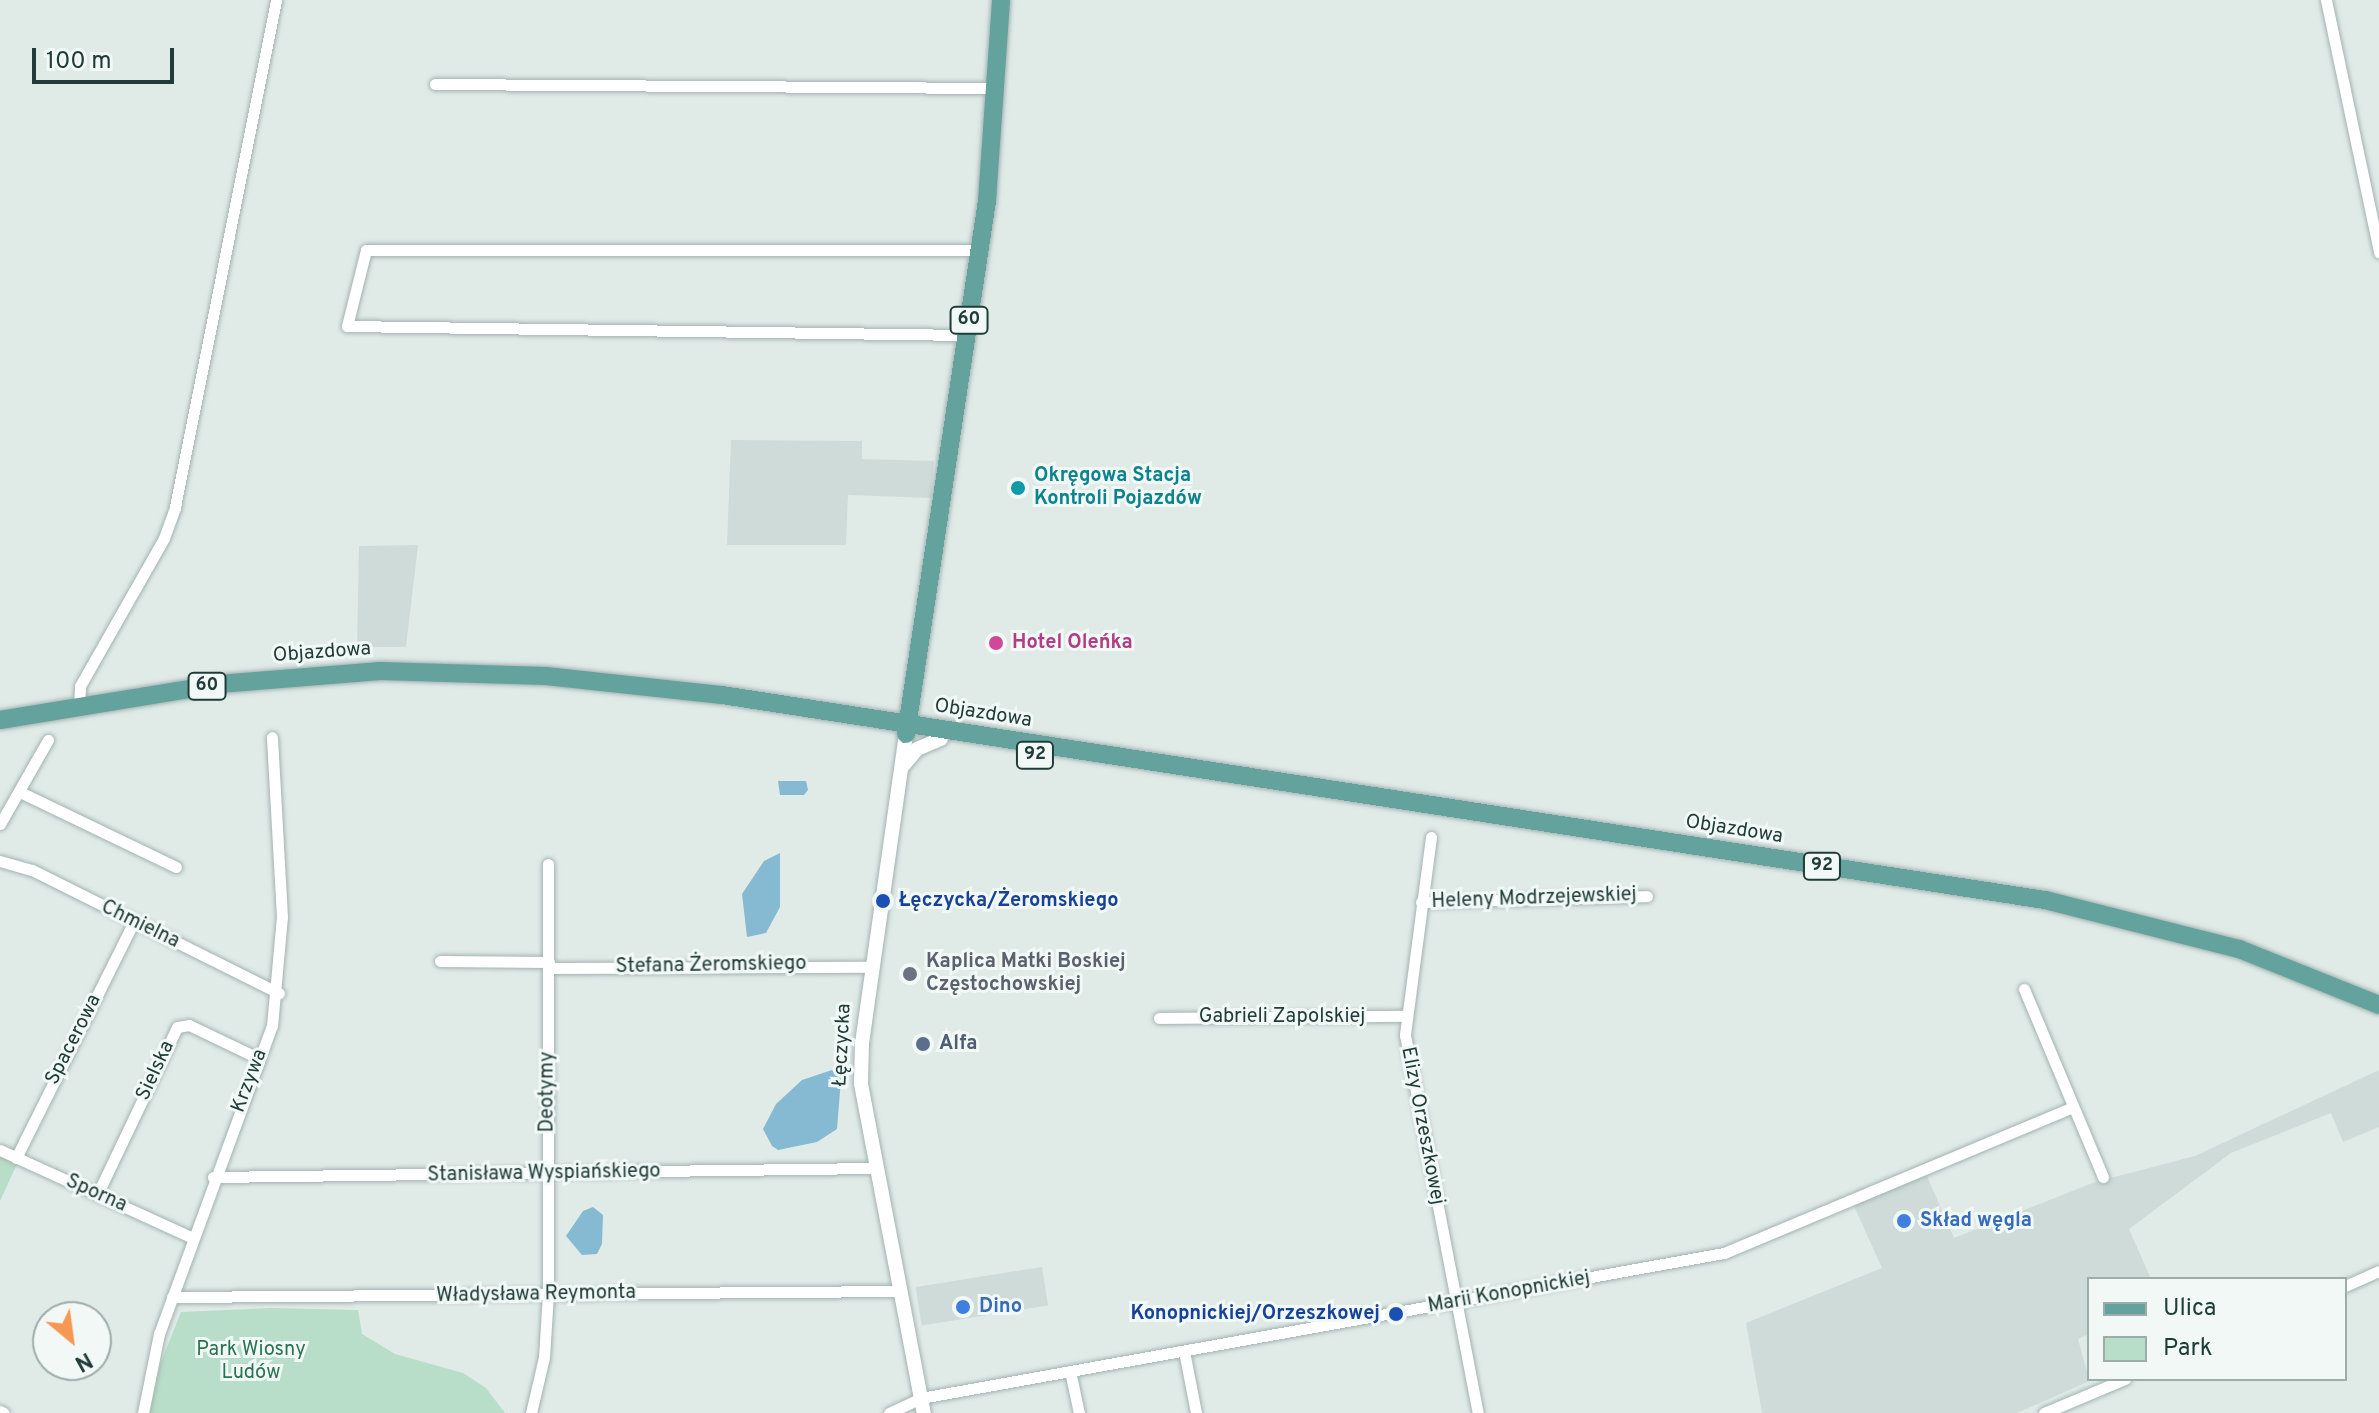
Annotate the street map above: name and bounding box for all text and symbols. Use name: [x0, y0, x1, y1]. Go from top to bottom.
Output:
scale bar: [36, 32, 178, 82]
text: 100 m: [46, 47, 112, 77]
road number: 60: [949, 306, 989, 334]
place label: Okręgowa Stacja Kontroli Pojazdów: [1034, 464, 1202, 511]
marker: Okręgowa Stacja Kontroli Pojazdów: [1009, 479, 1027, 497]
place label: Hotel Oleńka: [1012, 631, 1133, 655]
marker: Hotel Oleńka: [987, 634, 1005, 652]
street label: Objazdowa: [272, 638, 372, 668]
road number: 60: [187, 672, 227, 700]
street label: Objazdowa: [933, 694, 1033, 734]
road number: 92: [1015, 741, 1055, 769]
street label: Objazdowa: [1684, 810, 1784, 850]
road number: 92: [1802, 852, 1842, 880]
street label: Heleny Modrzejewskiej: [1431, 883, 1637, 915]
place label: Łęczycka/Żeromskiego: [899, 889, 1119, 913]
marker: Łęczycka/Żeromskiego: [874, 892, 892, 910]
street label: Chmielna: [97, 896, 183, 954]
place label: Kaplica Matki Boskiej Częstochowskiej: [926, 950, 1126, 997]
street label: Stefana Żeromskiego: [615, 952, 807, 980]
marker: Kaplica Matki Boskiej Częstochowskiej: [901, 965, 919, 983]
street label: Spacerowa: [41, 991, 107, 1089]
street label: Łęczycka: [829, 1003, 857, 1087]
street label: Gabrieli Zapolskiej: [1199, 1005, 1365, 1029]
place label: Alfa: [939, 1032, 977, 1056]
marker: Alfa: [914, 1035, 932, 1053]
street label: Sielska: [132, 1037, 180, 1105]
street label: Elizy Orzeszkowej: [1395, 1045, 1449, 1207]
street label: Krzywa: [227, 1046, 273, 1116]
street label: Deotymy: [536, 1052, 560, 1132]
street label: Stanisława Wyspiańskiego: [427, 1160, 661, 1188]
street label: Sporna: [62, 1170, 130, 1218]
place label: Skład węgla: [1920, 1209, 2032, 1233]
marker: Skład węgla: [1895, 1212, 1913, 1230]
street label: Marii Konopnickiej: [1426, 1267, 1592, 1319]
legend: [2087, 1277, 2347, 1381]
street label: Władysława Reymonta: [436, 1281, 636, 1309]
text: Ulica: [2163, 1294, 2216, 1324]
place label: Dino: [979, 1295, 1022, 1319]
marker: Dino: [954, 1298, 972, 1316]
north arrow: [32, 1301, 112, 1381]
place label: Konopnickiej/Orzeszkowej: [1130, 1302, 1380, 1326]
marker: Konopnickiej/Orzeszkowej: [1387, 1305, 1405, 1323]
text: Park: [2163, 1334, 2213, 1364]
park label: Park Wiosny Ludów: [196, 1338, 306, 1385]
text: N: [69, 1345, 96, 1376]

